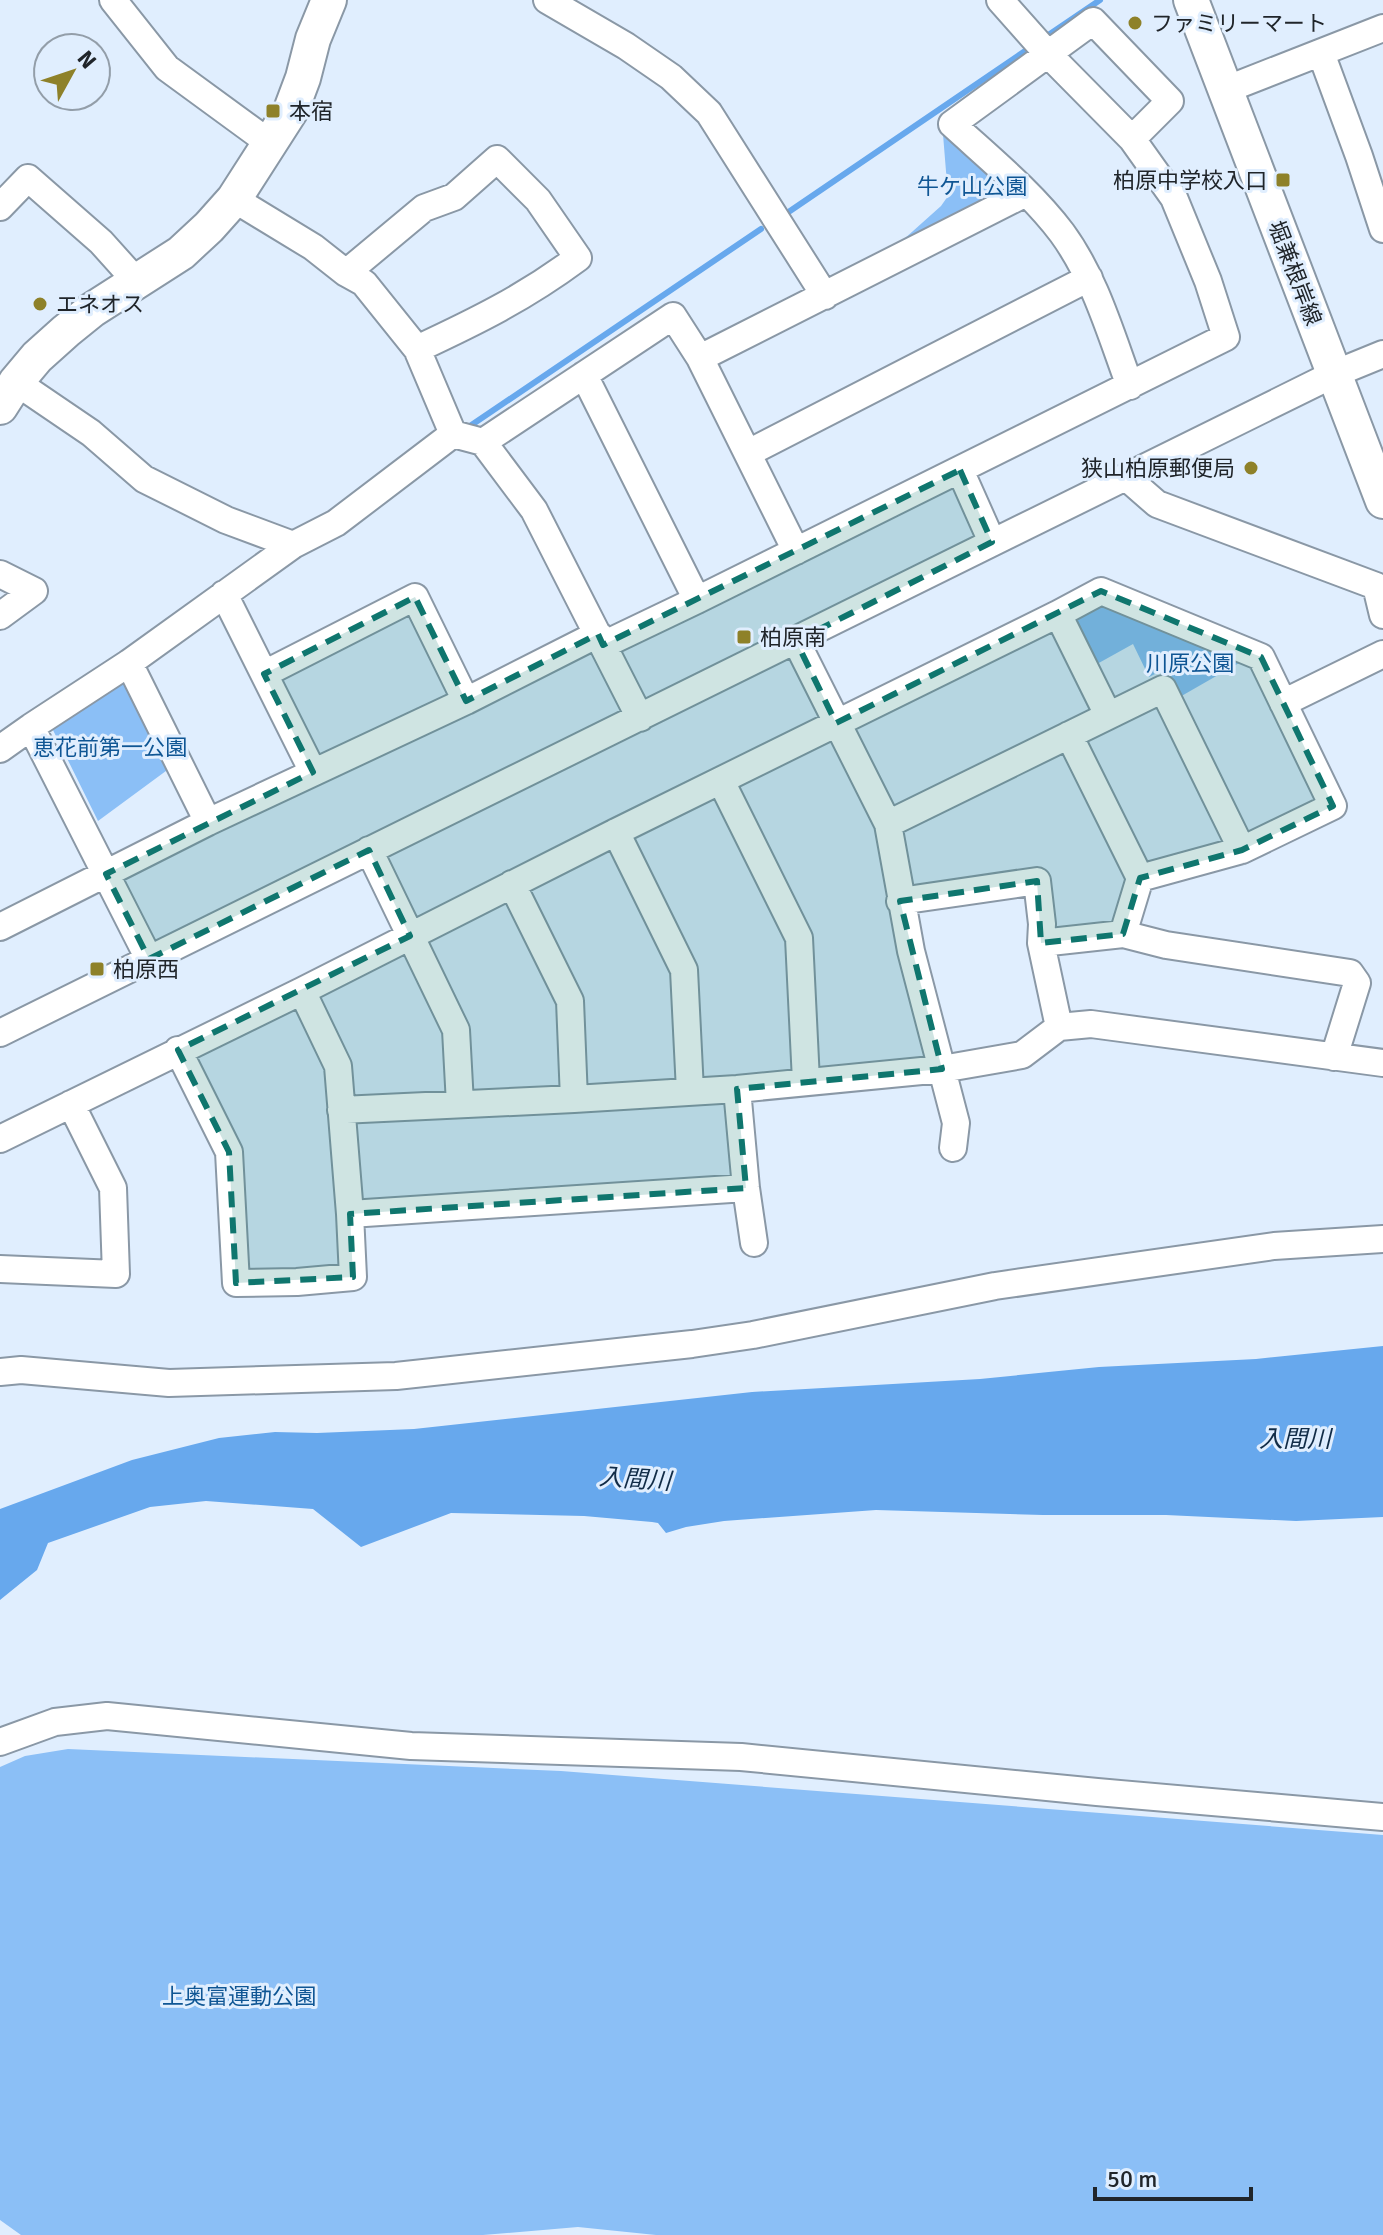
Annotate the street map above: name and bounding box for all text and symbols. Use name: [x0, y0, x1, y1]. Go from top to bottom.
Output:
place label: ファミリーマート: [1151, 10, 1327, 37]
marker: ファミリーマート: [1126, 14, 1144, 32]
north arrow: [32, 32, 112, 112]
text: N: [72, 45, 102, 74]
place label: 本宿: [289, 98, 333, 125]
marker: 本宿: [264, 102, 282, 120]
place label: 柏原中学校入口: [1113, 167, 1267, 194]
marker: 柏原中学校入口: [1274, 171, 1292, 189]
park label: 牛ケ山公園: [917, 173, 1027, 200]
street label: 堀兼根岸線: [1263, 217, 1327, 329]
place label: エネオス: [56, 291, 144, 318]
marker: エネオス: [31, 295, 49, 313]
place label: 狭山柏原郵便局: [1081, 455, 1235, 482]
marker: 狭山柏原郵便局: [1242, 459, 1260, 477]
place label: 柏原南: [760, 624, 826, 651]
marker: 柏原南: [735, 628, 753, 646]
park label: 川原公園: [1146, 650, 1234, 677]
park label: 恵花前第一公園: [33, 734, 187, 761]
place label: 柏原西: [113, 956, 179, 983]
marker: 柏原西: [88, 960, 106, 978]
water label: 入間川: [1259, 1424, 1334, 1454]
water label: 入間川: [598, 1462, 675, 1497]
park label: 上奥富運動公園: [162, 1983, 316, 2010]
scale bar: [1095, 2151, 1251, 2201]
text: 50 m: [1107, 2164, 1157, 2194]

